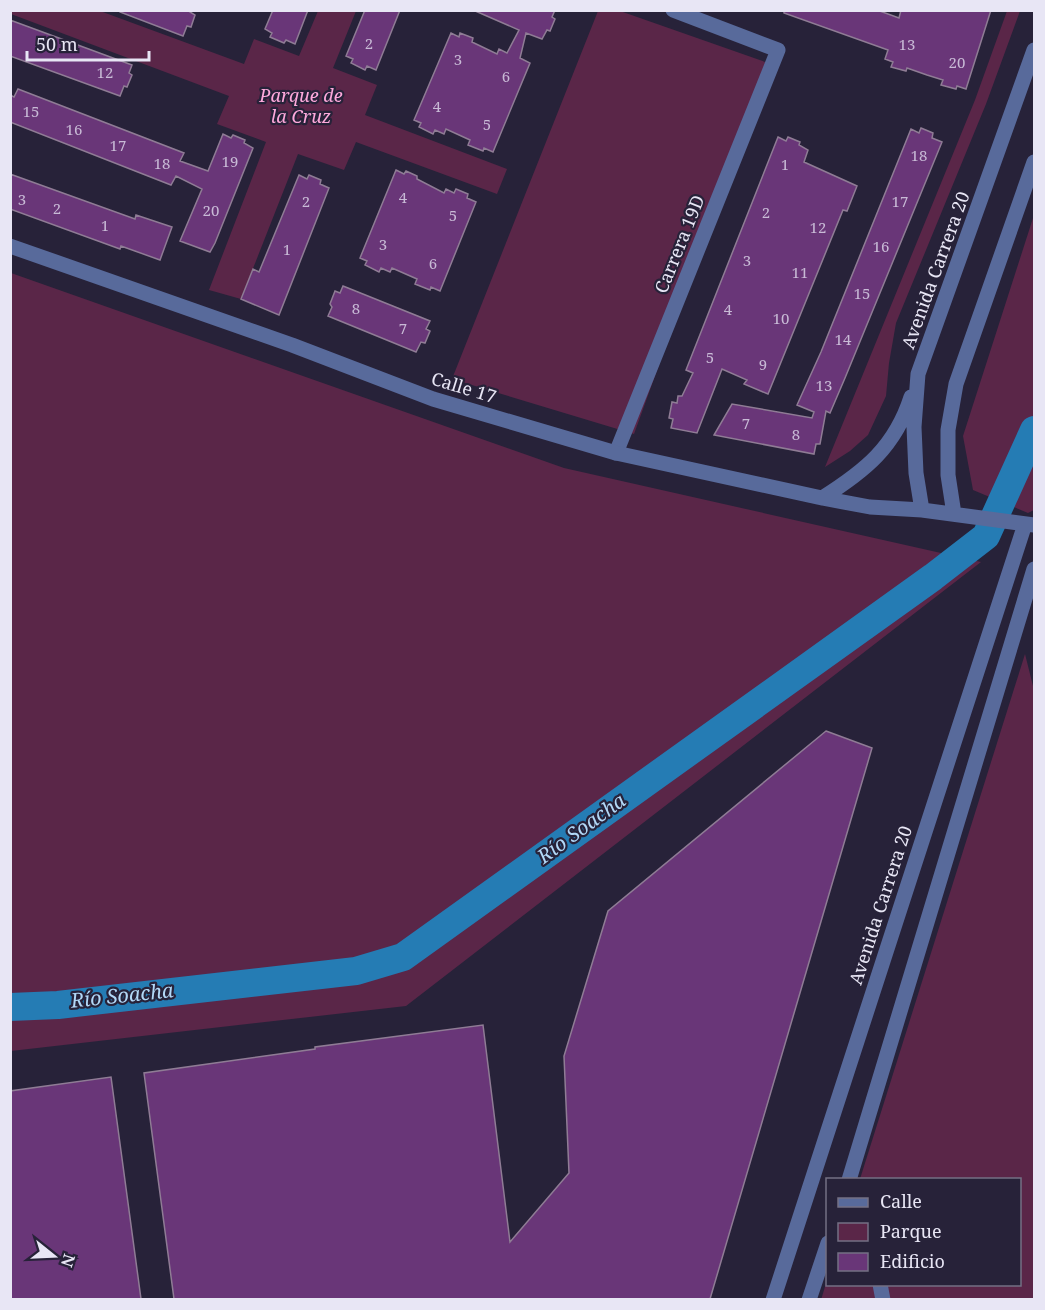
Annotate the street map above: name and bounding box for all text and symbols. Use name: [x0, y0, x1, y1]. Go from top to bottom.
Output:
scale bar: [27, 24, 148, 62]
text: 50 m: [36, 32, 78, 56]
house number: 2: [365, 33, 373, 53]
house number: 13: [899, 34, 915, 54]
house number: 3: [454, 49, 462, 69]
house number: 20: [949, 52, 965, 72]
house number: 12: [97, 62, 113, 82]
house number: 6: [502, 66, 510, 86]
park label: Parque de la Cruz: [258, 83, 343, 128]
house number: 4: [433, 96, 442, 116]
house number: 15: [23, 101, 39, 121]
house number: 5: [483, 114, 491, 134]
house number: 16: [66, 119, 82, 139]
house number: 17: [110, 135, 126, 155]
house number: 18: [911, 145, 927, 165]
house number: 19: [222, 151, 238, 171]
house number: 18: [154, 153, 170, 173]
house number: 1: [781, 154, 789, 174]
house number: 4: [399, 187, 408, 207]
street label: Avenida Carrera 20: [895, 188, 975, 352]
house number: 3: [18, 189, 26, 209]
house number: 2: [302, 191, 310, 211]
street label: Carrera 19D: [648, 191, 710, 297]
house number: 17: [892, 191, 908, 211]
house number: 2: [53, 198, 61, 218]
house number: 20: [203, 200, 219, 220]
house number: 2: [762, 202, 770, 222]
house number: 5: [449, 205, 457, 225]
house number: 1: [101, 215, 109, 235]
house number: 12: [810, 217, 826, 237]
house number: 3: [379, 234, 387, 254]
house number: 16: [873, 236, 889, 256]
house number: 1: [283, 239, 291, 259]
house number: 3: [743, 250, 751, 270]
house number: 6: [429, 253, 437, 273]
house number: 11: [792, 262, 808, 282]
house number: 15: [854, 283, 870, 303]
house number: 8: [352, 298, 360, 318]
house number: 4: [724, 299, 733, 319]
house number: 10: [773, 308, 789, 328]
house number: 7: [399, 318, 407, 338]
house number: 14: [835, 329, 852, 349]
house number: 5: [706, 347, 714, 367]
house number: 9: [759, 354, 767, 374]
street label: Calle 17: [429, 366, 499, 408]
house number: 13: [816, 375, 832, 395]
house number: 7: [742, 413, 750, 433]
house number: 8: [792, 424, 800, 444]
water label: Río Soacha: [530, 786, 631, 870]
street label: Avenida Carrera 20: [843, 822, 917, 988]
water label: Río Soacha: [68, 976, 175, 1014]
legend: [826, 1178, 1021, 1286]
text: Calle: [880, 1189, 922, 1213]
text: Parque: [880, 1219, 942, 1243]
north arrow: [24, 1226, 84, 1286]
text: Edificio: [880, 1249, 945, 1273]
text: N: [56, 1251, 81, 1270]

